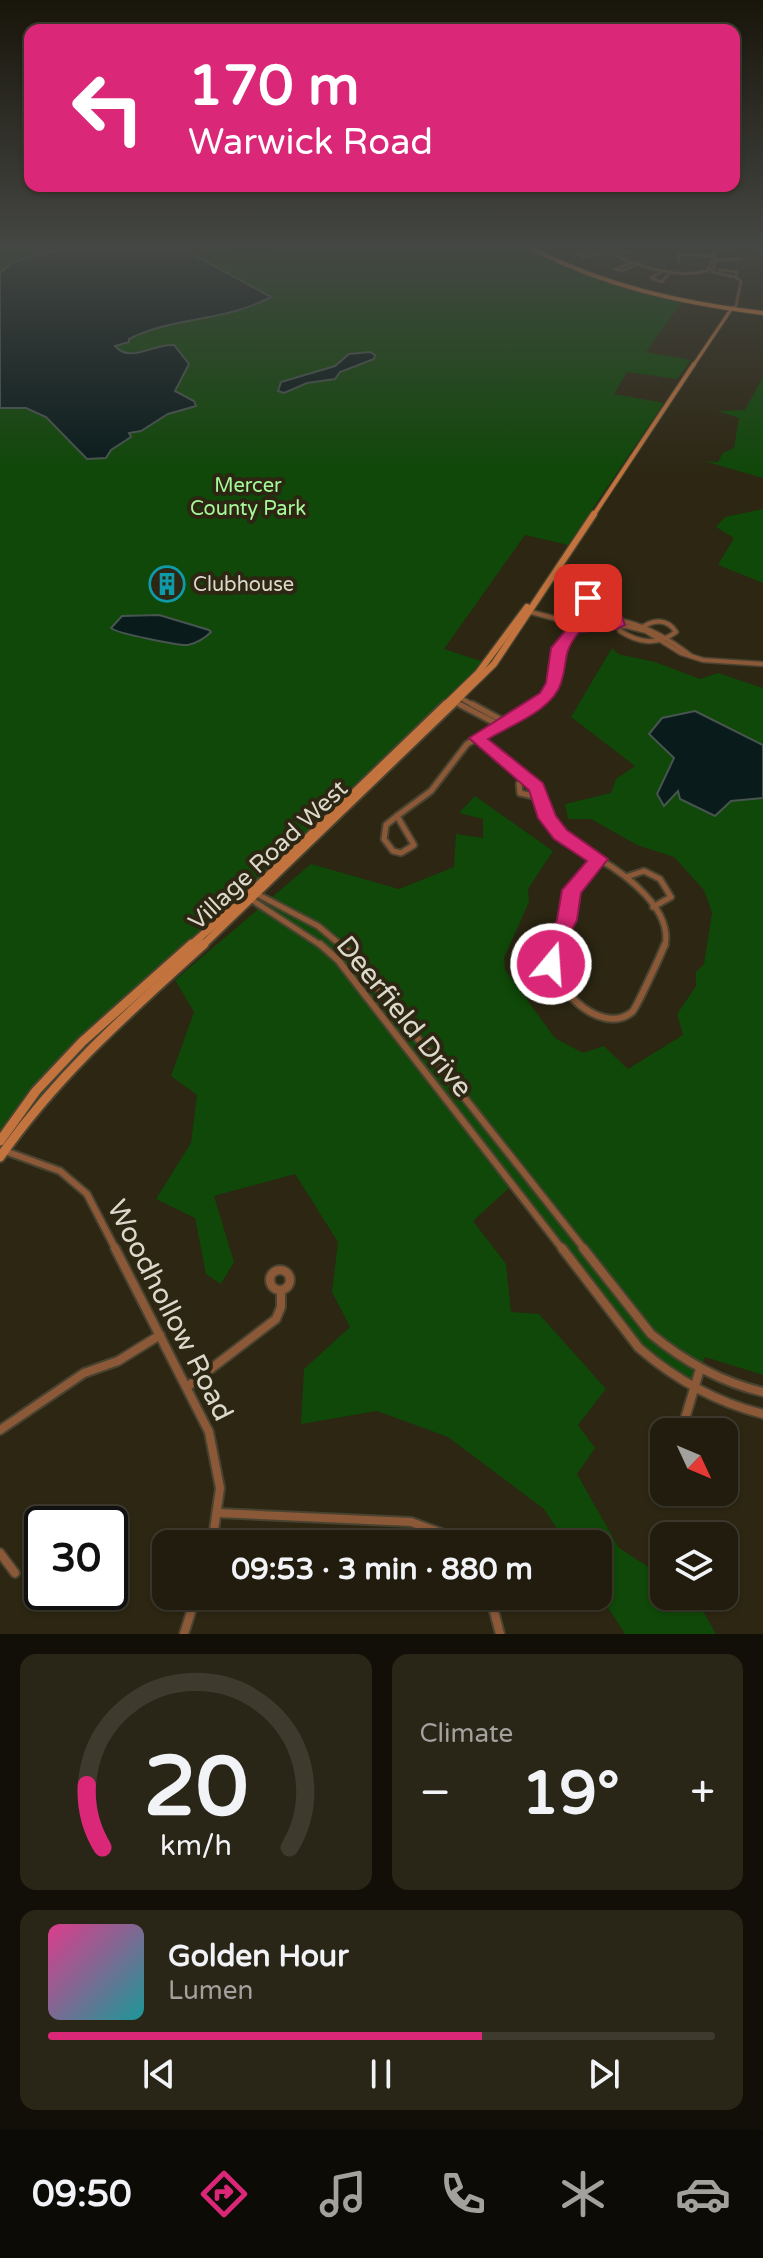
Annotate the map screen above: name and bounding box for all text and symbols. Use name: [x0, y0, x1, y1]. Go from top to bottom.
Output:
text: 170 m: [188, 53, 359, 120]
icon: left: [56, 56, 160, 160]
text: Warwick Road: [188, 121, 433, 164]
park label: Mercer County Park: [190, 474, 306, 521]
pin: [554, 564, 622, 632]
building icon: Clubhouse: [148, 565, 186, 603]
place label: Clubhouse: [193, 573, 294, 597]
icon: arrive: [566, 576, 610, 620]
street label: Village Road West: [183, 774, 354, 936]
position arrow: [509, 922, 593, 1006]
street label: Deerfield Drive: [329, 929, 480, 1104]
street label: Woodhollow Road: [100, 1194, 241, 1427]
north arrow: [650, 1418, 738, 1506]
map controls: [650, 1418, 738, 1610]
speed limit sign: 30: [24, 1506, 128, 1610]
button: layers: [650, 1522, 738, 1610]
text: 09:53 · 3 min · 880 m: [231, 1551, 533, 1588]
text: Climate: [420, 1718, 513, 1749]
text: 20: [144, 1738, 248, 1838]
text: 19°: [522, 1758, 620, 1830]
text: −: [420, 1767, 451, 1820]
text: +: [690, 1767, 715, 1820]
text: km/h: [160, 1829, 232, 1863]
text: Golden Hour: [168, 1938, 349, 1975]
text: Lumen: [168, 1975, 253, 2006]
icon: previous: [137, 2052, 181, 2096]
icon: pause: [359, 2052, 403, 2096]
icon: next: [582, 2052, 626, 2096]
icon: directions: [196, 2166, 252, 2222]
icon: music: [315, 2166, 371, 2222]
icon: phone: [435, 2166, 491, 2222]
icon: climate: [555, 2166, 611, 2222]
icon: car: [675, 2166, 731, 2222]
text: 09:50: [32, 2173, 132, 2216]

